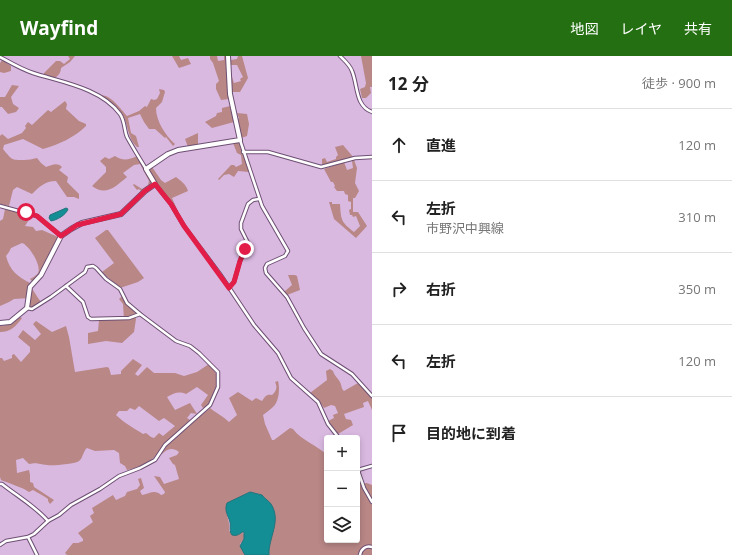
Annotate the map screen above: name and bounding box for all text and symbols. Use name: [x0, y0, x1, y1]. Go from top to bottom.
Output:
text: Wayfind: [20, 15, 98, 41]
text: 地図: [570, 19, 598, 38]
text: レイヤ: [620, 19, 662, 38]
text: 共有: [684, 19, 712, 38]
text: 12 分: [388, 72, 429, 95]
text: 徒歩 · 900 m: [642, 74, 716, 92]
icon: ahead: [388, 134, 410, 156]
text: 直進: [426, 135, 456, 155]
text: 120 m: [678, 136, 716, 154]
text: 左折: [426, 198, 456, 218]
route start: [17, 203, 35, 221]
icon: left: [388, 206, 410, 228]
text: 310 m: [678, 208, 716, 226]
text: 市野沢中興線: [426, 219, 504, 237]
route end: [236, 240, 254, 258]
icon: right: [388, 278, 410, 300]
text: 右折: [426, 279, 456, 299]
text: 350 m: [678, 280, 716, 298]
icon: left: [388, 350, 410, 372]
text: 左折: [426, 351, 456, 371]
text: 120 m: [678, 352, 716, 370]
icon: arrive: [388, 422, 410, 444]
text: 目的地に到着: [426, 423, 516, 443]
map controls: [324, 435, 360, 543]
button: +: [324, 435, 360, 471]
button: −: [324, 471, 360, 507]
button: layers: [324, 507, 360, 543]

